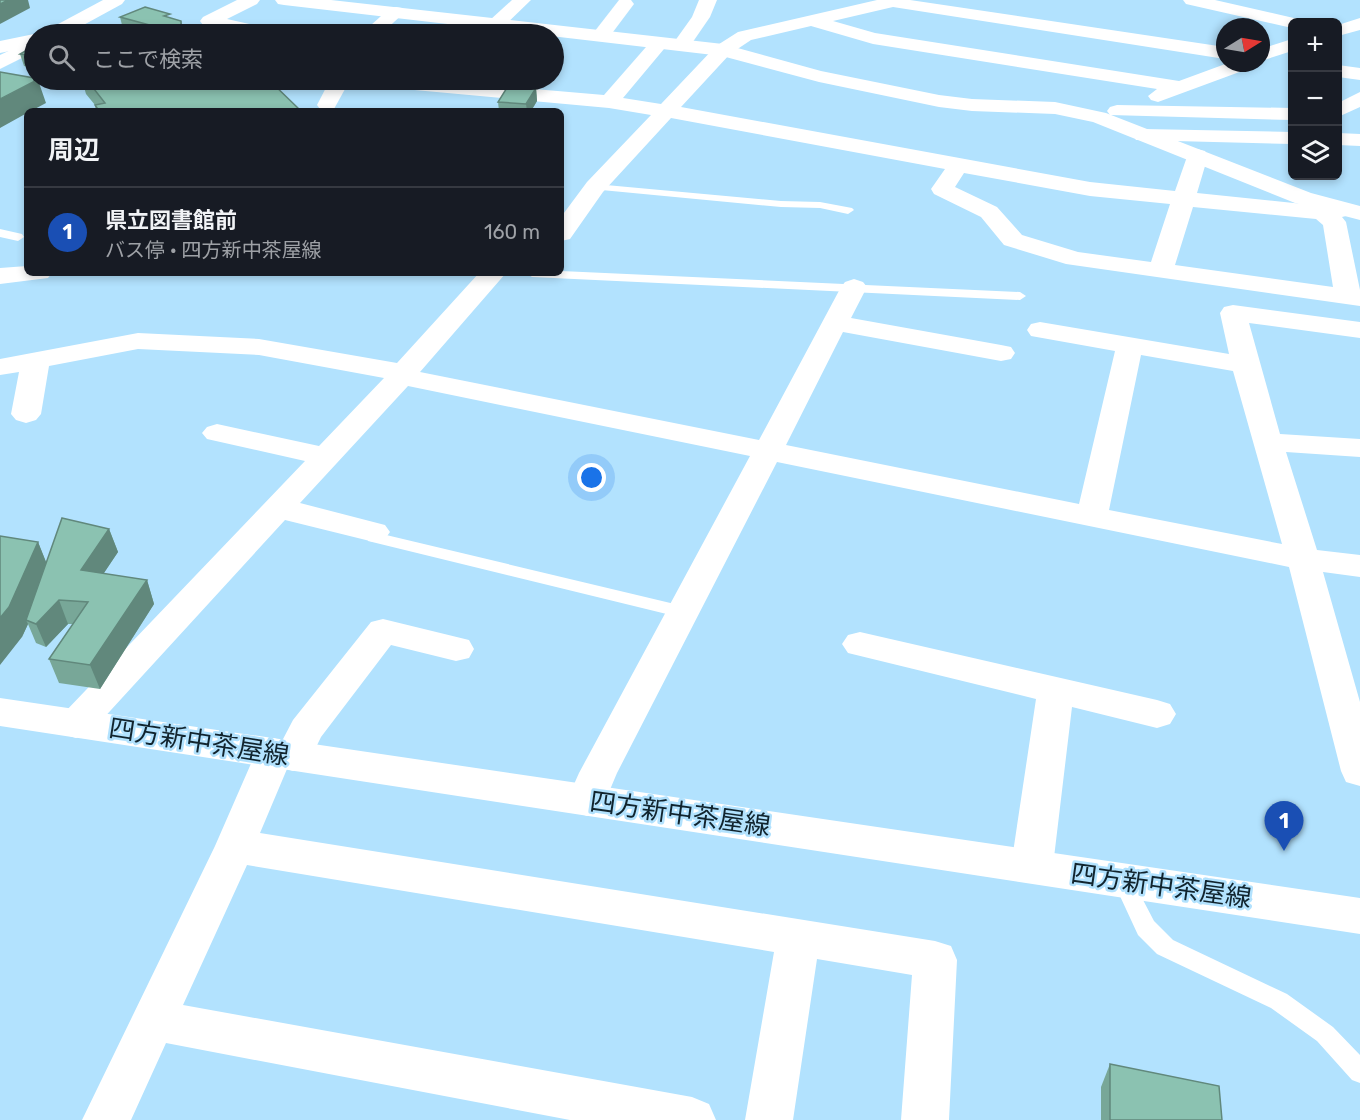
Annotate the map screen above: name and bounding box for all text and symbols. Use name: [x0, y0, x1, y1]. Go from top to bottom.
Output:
north arrow: [1216, 18, 1270, 72]
map controls: [1288, 18, 1342, 180]
button: +: [1288, 18, 1342, 72]
search box: [24, 24, 564, 90]
icon: search: [45, 41, 78, 74]
text: ここで検索: [93, 46, 203, 73]
button: −: [1288, 72, 1342, 126]
button: layers: [1288, 126, 1342, 180]
text: 周辺: [48, 135, 100, 166]
text: 県立図書館前: [105, 207, 237, 234]
text: 1: [63, 220, 72, 244]
text: 160 m: [484, 220, 540, 244]
text: バス停 · 四方新中茶屋線: [105, 238, 321, 262]
your location: [577, 463, 606, 492]
street label: 四方新中茶屋線: [107, 712, 291, 772]
street label: 四方新中茶屋線: [588, 786, 772, 842]
pin: 1: [1264, 802, 1304, 851]
street label: 四方新中茶屋線: [1069, 858, 1253, 914]

